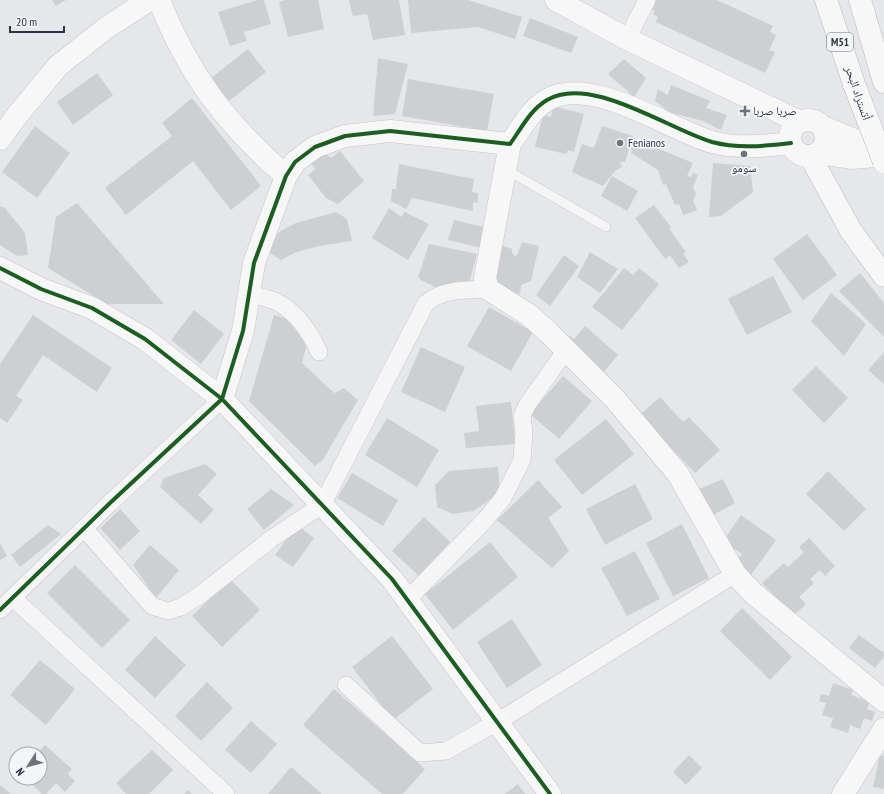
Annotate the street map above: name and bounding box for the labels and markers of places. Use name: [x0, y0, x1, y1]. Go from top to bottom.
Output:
place label: صربا صربا: [753, 103, 797, 118]
marker: صربا صربا: [740, 106, 750, 116]
place label: Fenianos: [628, 135, 665, 150]
marker: Fenianos: [615, 138, 625, 148]
marker: سومو: [739, 149, 749, 159]
place label: سومو: [732, 160, 756, 175]

